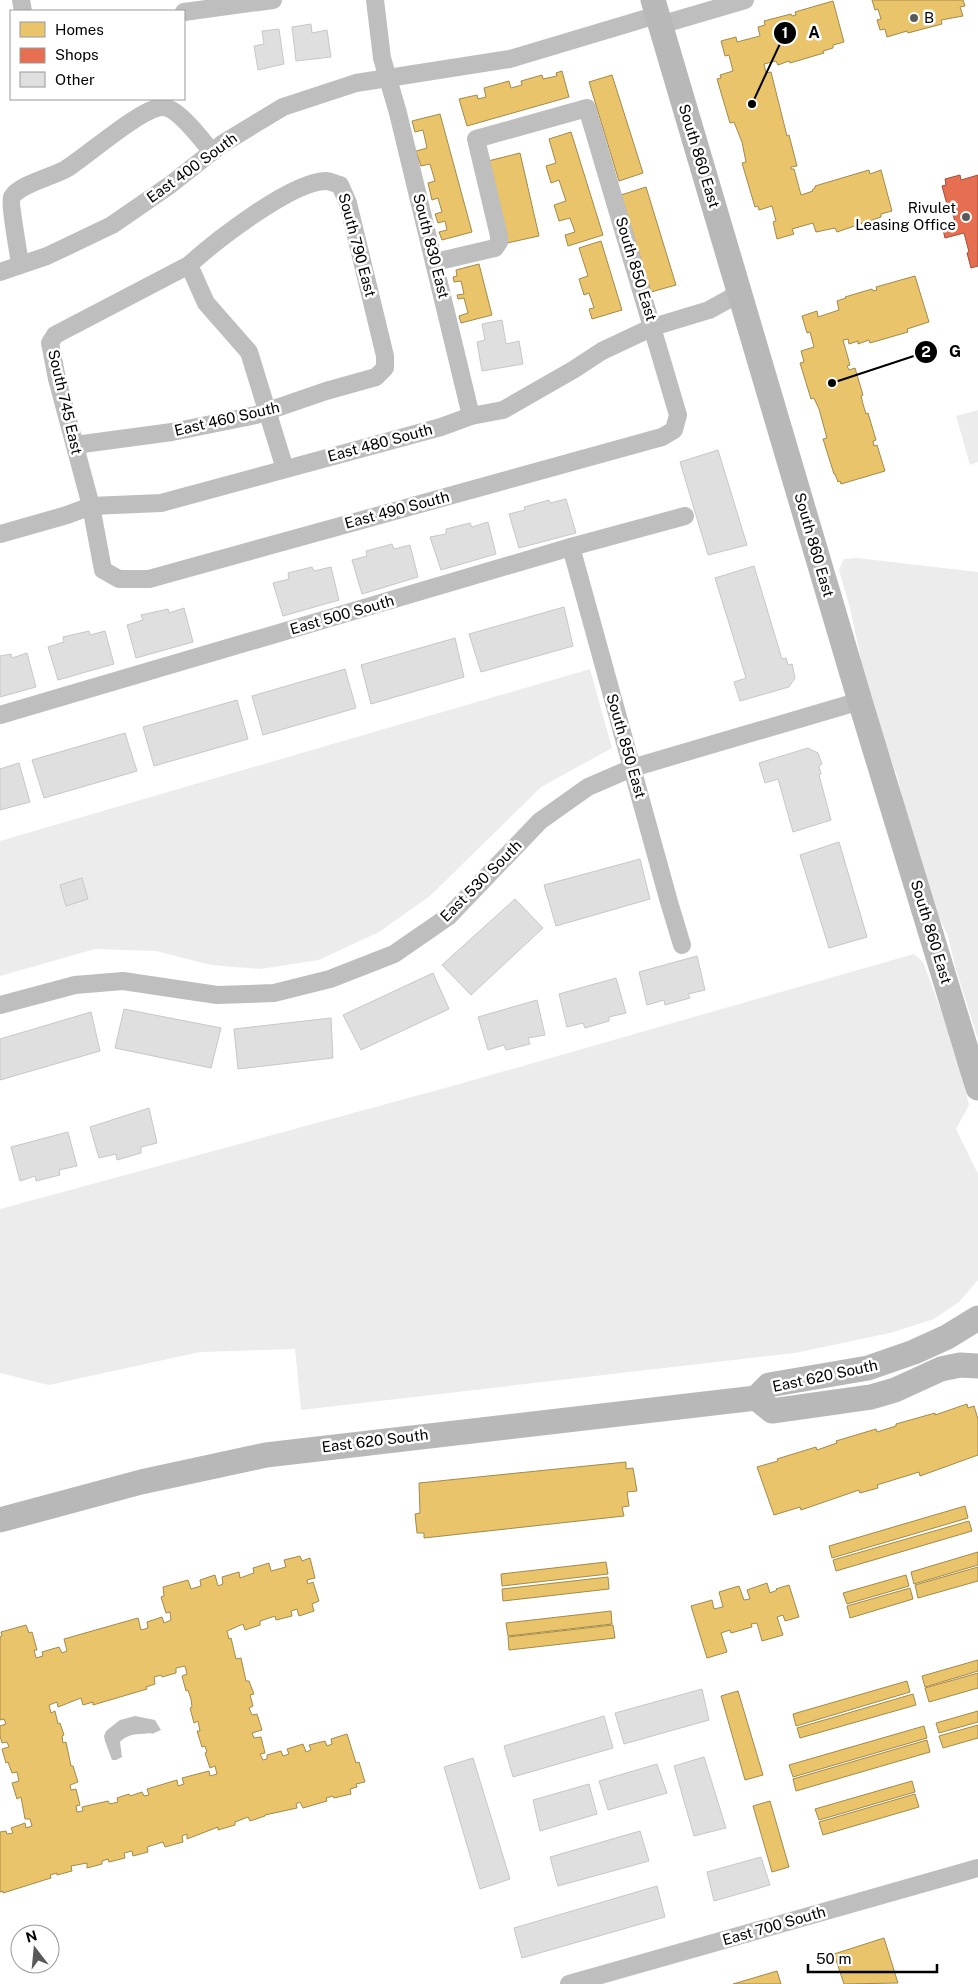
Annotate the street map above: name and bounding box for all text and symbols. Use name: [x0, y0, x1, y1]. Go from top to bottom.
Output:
place label: B: [924, 9, 934, 26]
legend: [10, 10, 185, 100]
marker: B: [908, 12, 920, 24]
callout: A: [773, 17, 829, 48]
text: Homes: [55, 21, 104, 38]
text: A: [808, 23, 820, 42]
text: 1: [782, 24, 788, 41]
text: Shops: [55, 46, 99, 63]
text: Other: [55, 71, 95, 88]
street label: South 860 East: [676, 102, 723, 210]
street label: East 400 South: [143, 129, 240, 206]
street label: South 790 East: [335, 191, 380, 299]
street label: South 830 East: [410, 192, 453, 300]
place label: Rivulet Leasing Office: [855, 199, 956, 233]
marker: Rivulet Leasing Office: [960, 211, 972, 223]
street label: South 850 East: [613, 215, 660, 323]
callout: G: [914, 336, 971, 367]
text: G: [949, 342, 961, 361]
text: 2: [921, 343, 931, 360]
street label: South 745 East: [45, 348, 86, 456]
street label: East 460 South: [173, 398, 281, 439]
street label: East 480 South: [326, 420, 434, 465]
street label: East 490 South: [343, 487, 451, 532]
street label: South 860 East: [791, 491, 838, 599]
street label: East 500 South: [288, 592, 396, 638]
street label: South 850 East: [603, 692, 650, 800]
street label: East 530 South: [437, 837, 525, 925]
street label: South 860 East: [908, 878, 955, 986]
street label: East 620 South: [771, 1356, 879, 1395]
street label: East 620 South: [321, 1426, 429, 1455]
street label: East 700 South: [720, 1903, 827, 1948]
north arrow: [10, 1924, 60, 1974]
text: N: [24, 1927, 39, 1946]
scale bar: [808, 1942, 937, 1974]
text: 50 m: [816, 1950, 851, 1967]

